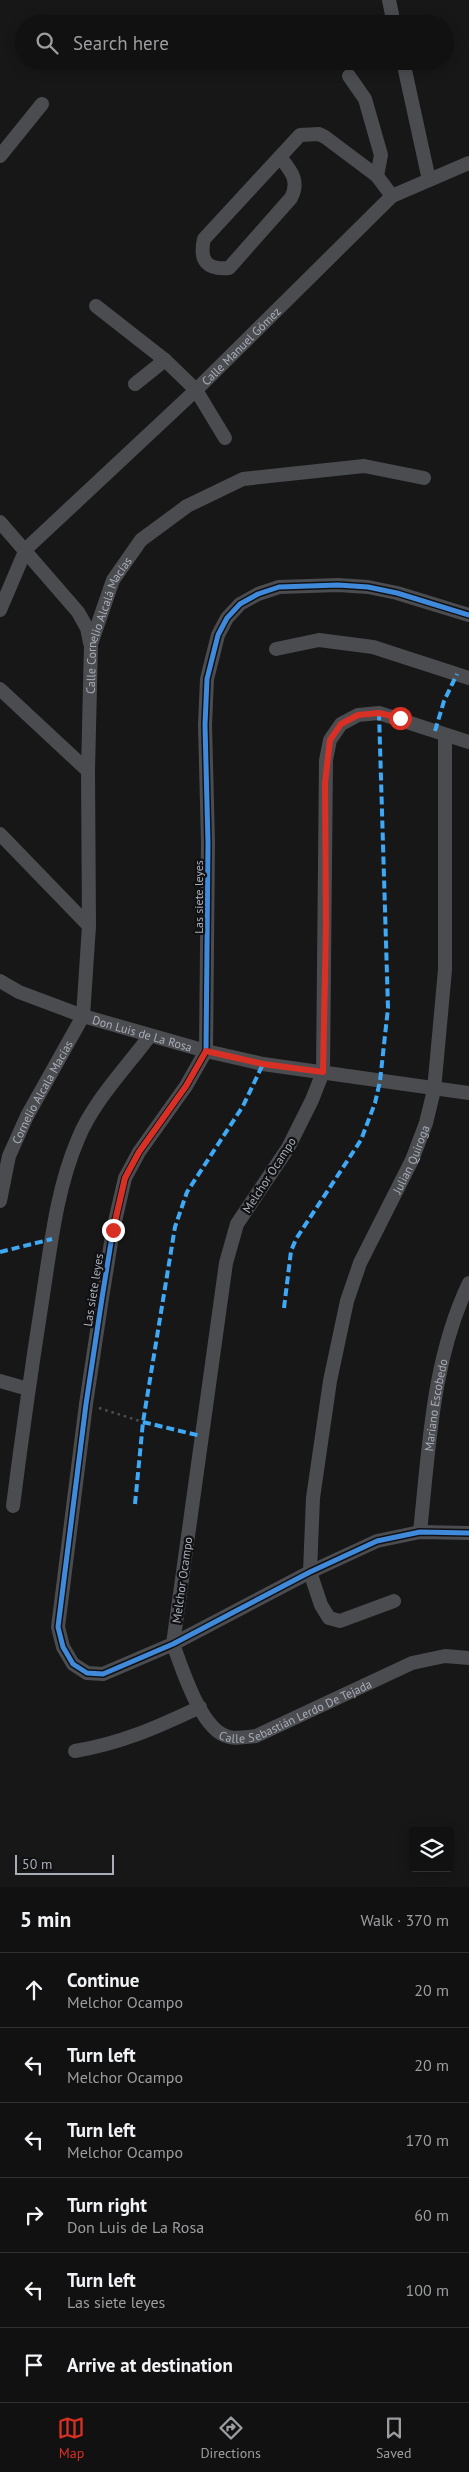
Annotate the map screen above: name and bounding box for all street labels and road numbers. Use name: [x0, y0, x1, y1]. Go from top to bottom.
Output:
street label: Calle Manuel Gómez: [198, 303, 283, 388]
street label: Calle Cornelio Alcalá Macías: [82, 554, 135, 694]
street label: Las siete leyes: [191, 860, 206, 934]
street label: Don Luis de La Rosa: [91, 1012, 194, 1054]
street label: Cornelio Alcala Macías: [8, 1037, 76, 1146]
street label: Julian Quiroga: [388, 1123, 432, 1197]
street label: Melchor Ocampo: [239, 1134, 299, 1216]
street label: Las siete leyes: [80, 1252, 106, 1328]
street label: Mariano Escobedo: [421, 1357, 450, 1452]
street label: Melchor Ocampo: [169, 1536, 195, 1624]
street label: Calle Sebastián Lerdo De Tejada: [217, 1676, 374, 1745]

